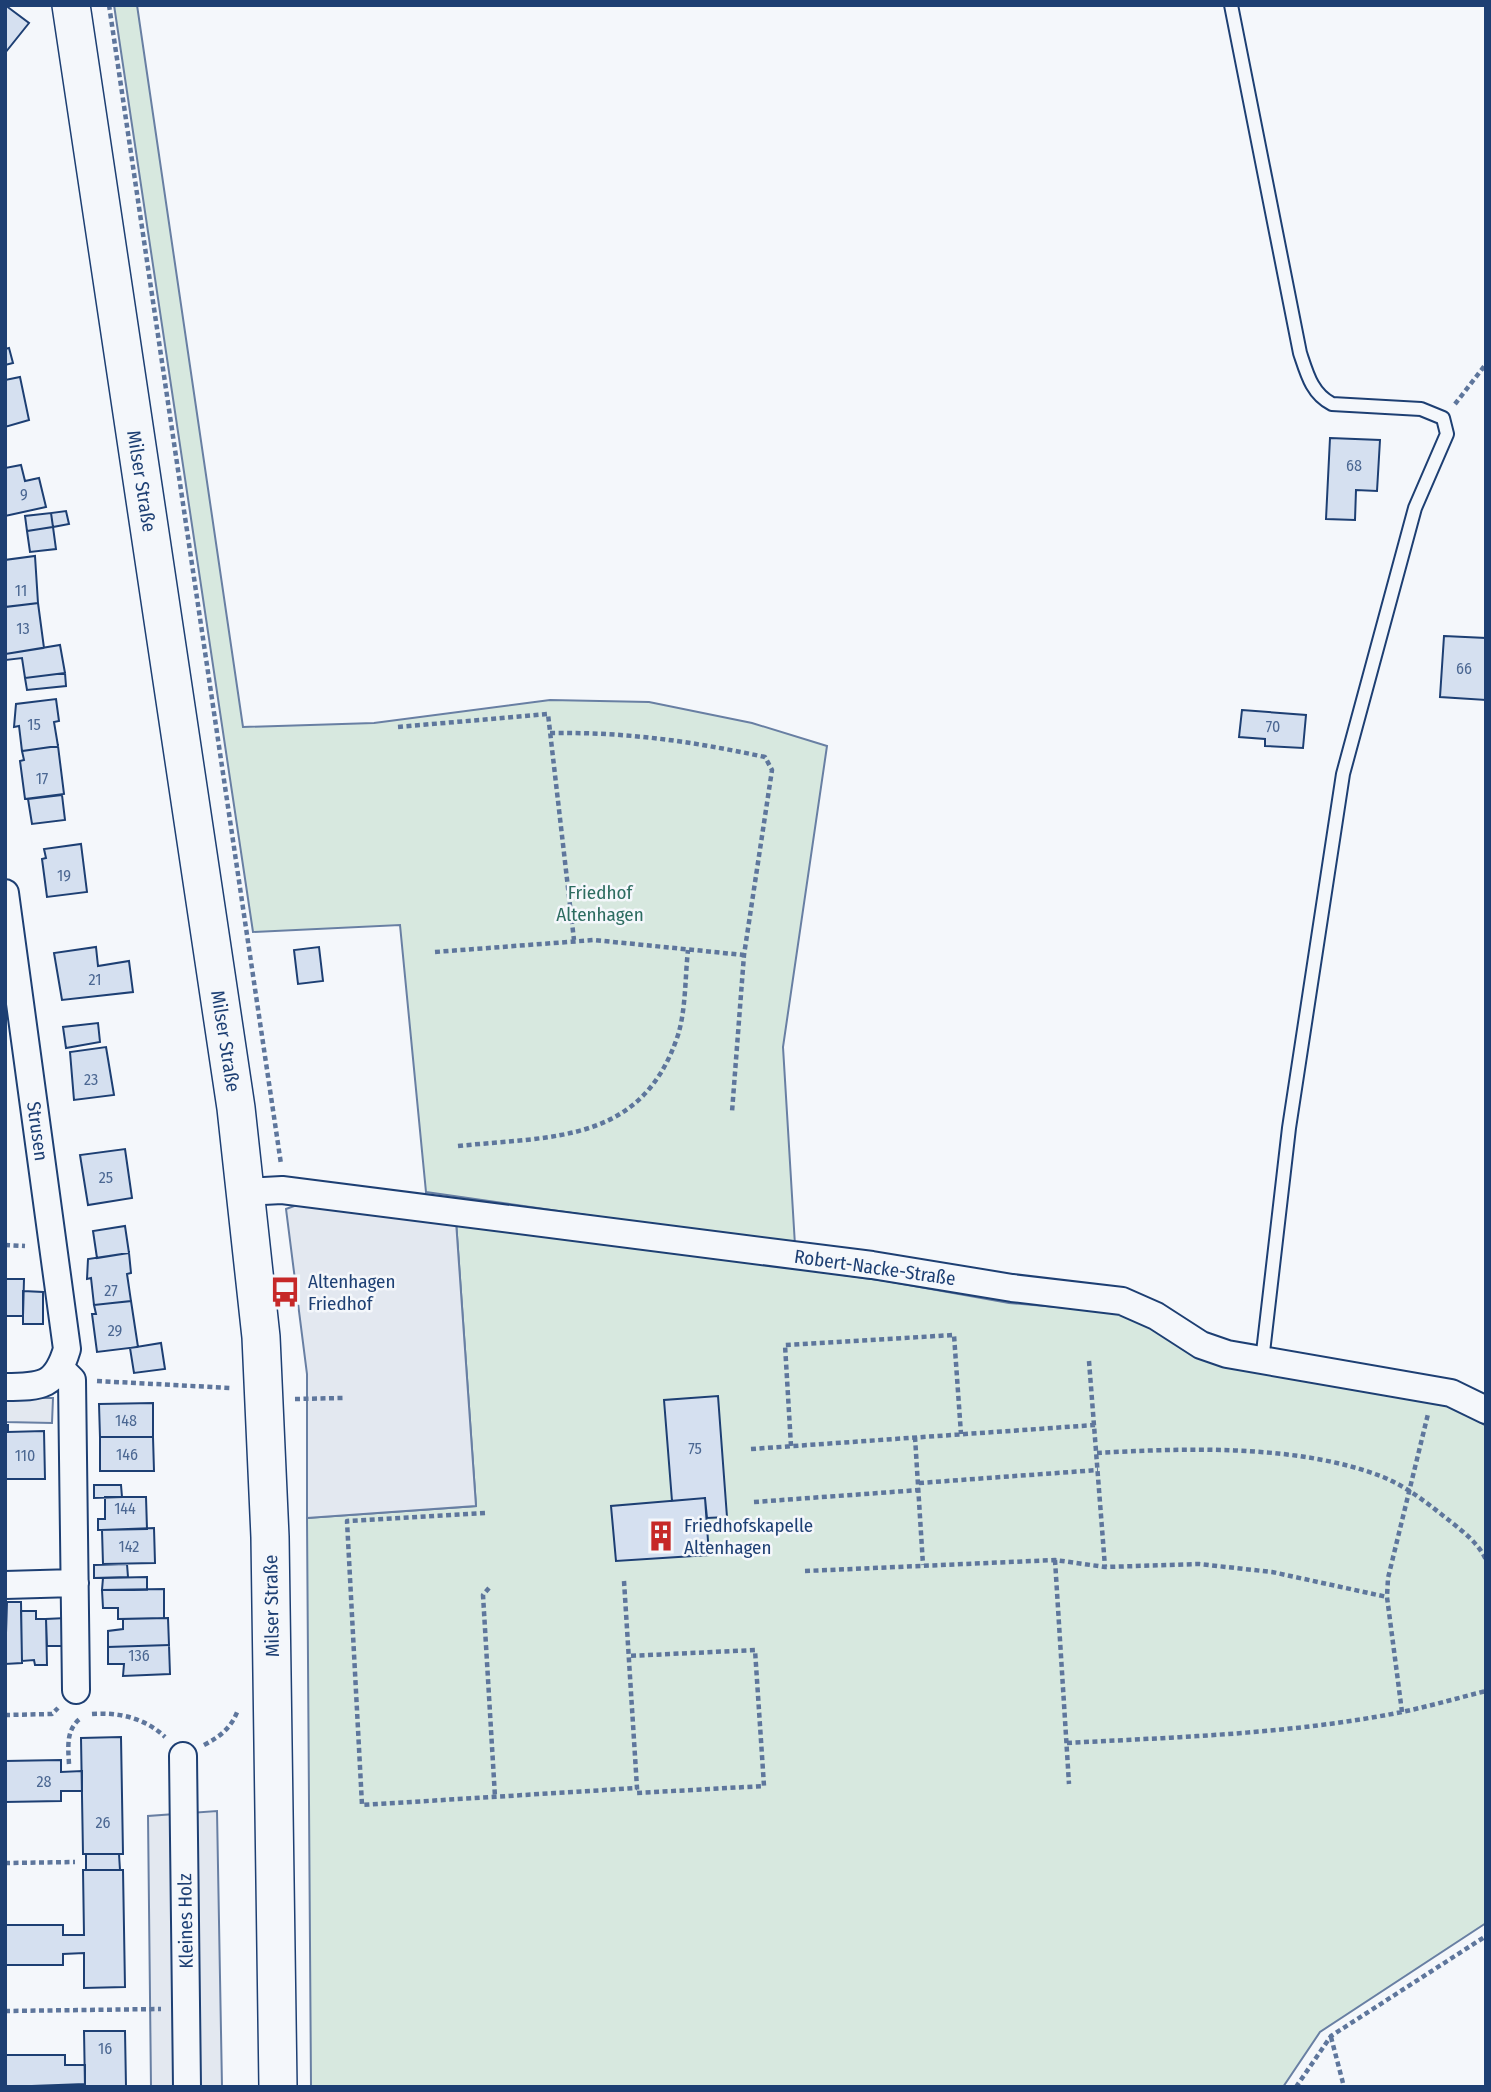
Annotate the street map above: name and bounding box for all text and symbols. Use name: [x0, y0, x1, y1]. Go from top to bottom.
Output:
street label: Milser Straße: [122, 429, 161, 533]
house number: 68: [1346, 456, 1362, 475]
house number: 9: [20, 485, 28, 504]
house number: 11: [15, 581, 27, 600]
house number: 13: [16, 619, 30, 638]
house number: 66: [1456, 659, 1472, 678]
house number: 15: [27, 715, 41, 734]
house number: 70: [1266, 717, 1280, 736]
house number: 17: [36, 769, 49, 788]
house number: 19: [57, 866, 71, 885]
park label: Friedhof Altenhagen: [556, 881, 644, 926]
house number: 21: [89, 970, 101, 989]
street label: Milser Straße: [206, 989, 245, 1093]
house number: 23: [84, 1070, 98, 1089]
street label: Strusen: [22, 1100, 53, 1162]
house number: 25: [99, 1168, 113, 1187]
street label: Robert-Nacke-Straße: [793, 1245, 957, 1290]
place label: Altenhagen Friedhof: [308, 1270, 396, 1315]
bus stop icon: Altenhagen Friedhof: [268, 1275, 302, 1309]
house number: 27: [104, 1281, 118, 1300]
house number: 29: [108, 1321, 123, 1340]
house number: 148: [115, 1411, 137, 1430]
house number: 75: [688, 1439, 702, 1458]
house number: 146: [116, 1445, 138, 1464]
house number: 110: [15, 1446, 35, 1465]
house number: 144: [114, 1499, 136, 1518]
place label: Friedhofskapelle Altenhagen: [684, 1514, 813, 1559]
building icon: Friedhofskapelle Altenhagen: [644, 1519, 678, 1553]
house number: 142: [119, 1537, 139, 1556]
street label: Milser Straße: [259, 1555, 284, 1657]
house number: 136: [128, 1646, 150, 1665]
house number: 28: [36, 1772, 52, 1791]
house number: 26: [96, 1813, 111, 1832]
street label: Kleines Holz: [173, 1873, 198, 1969]
house number: 16: [98, 2039, 112, 2058]

